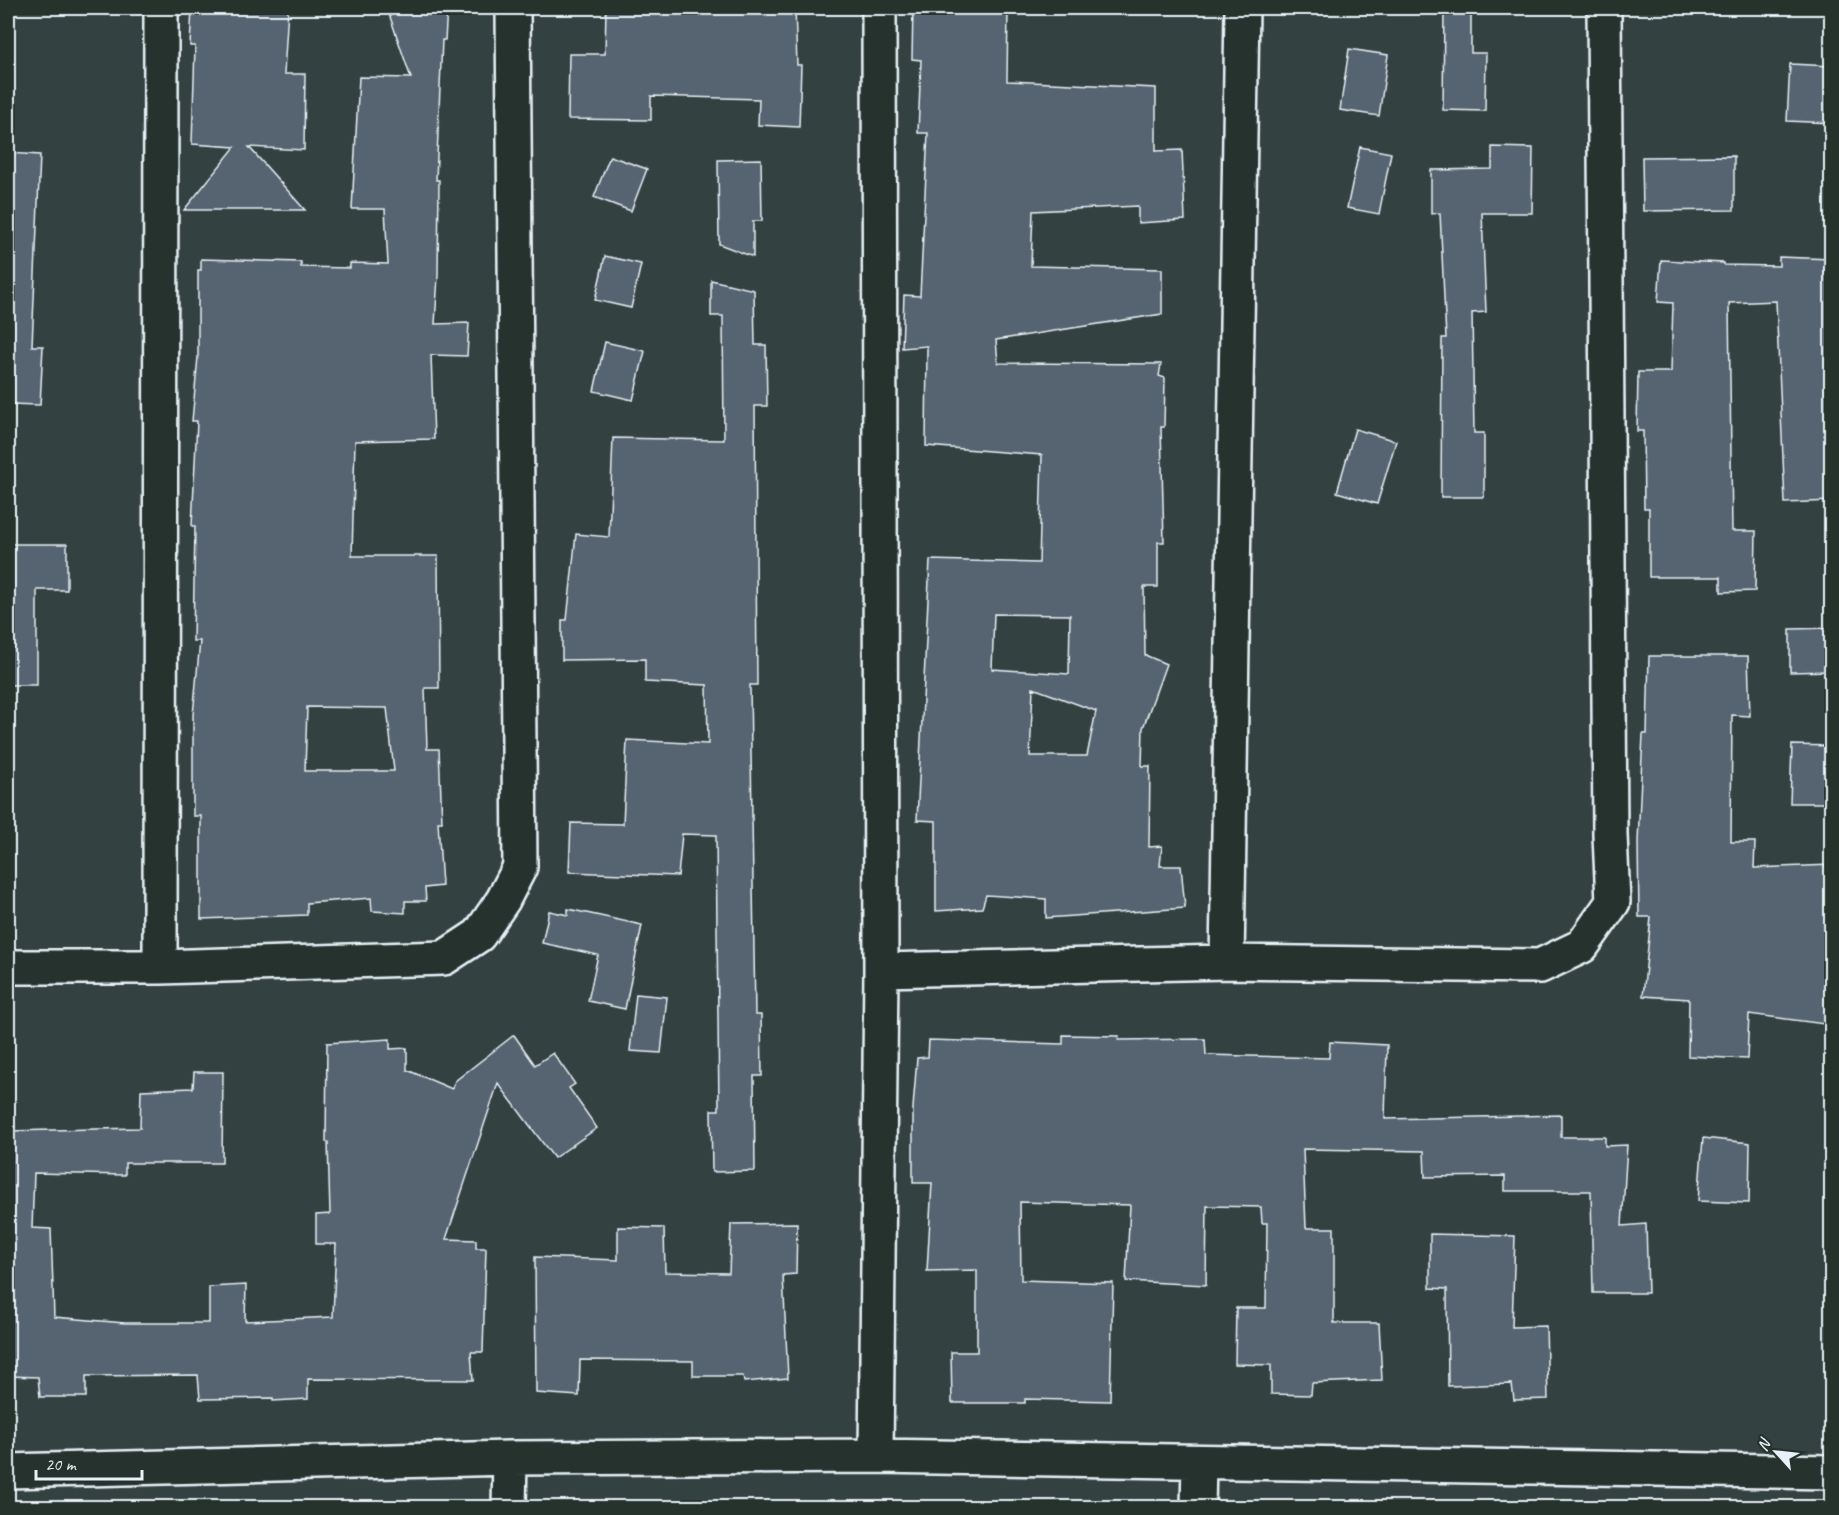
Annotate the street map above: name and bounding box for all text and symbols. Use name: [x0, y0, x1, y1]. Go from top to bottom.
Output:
north arrow: [1746, 1422, 1806, 1482]
text: N: [1752, 1434, 1776, 1455]
scale bar: [36, 1443, 142, 1481]
text: 20 m: [45, 1453, 78, 1475]

